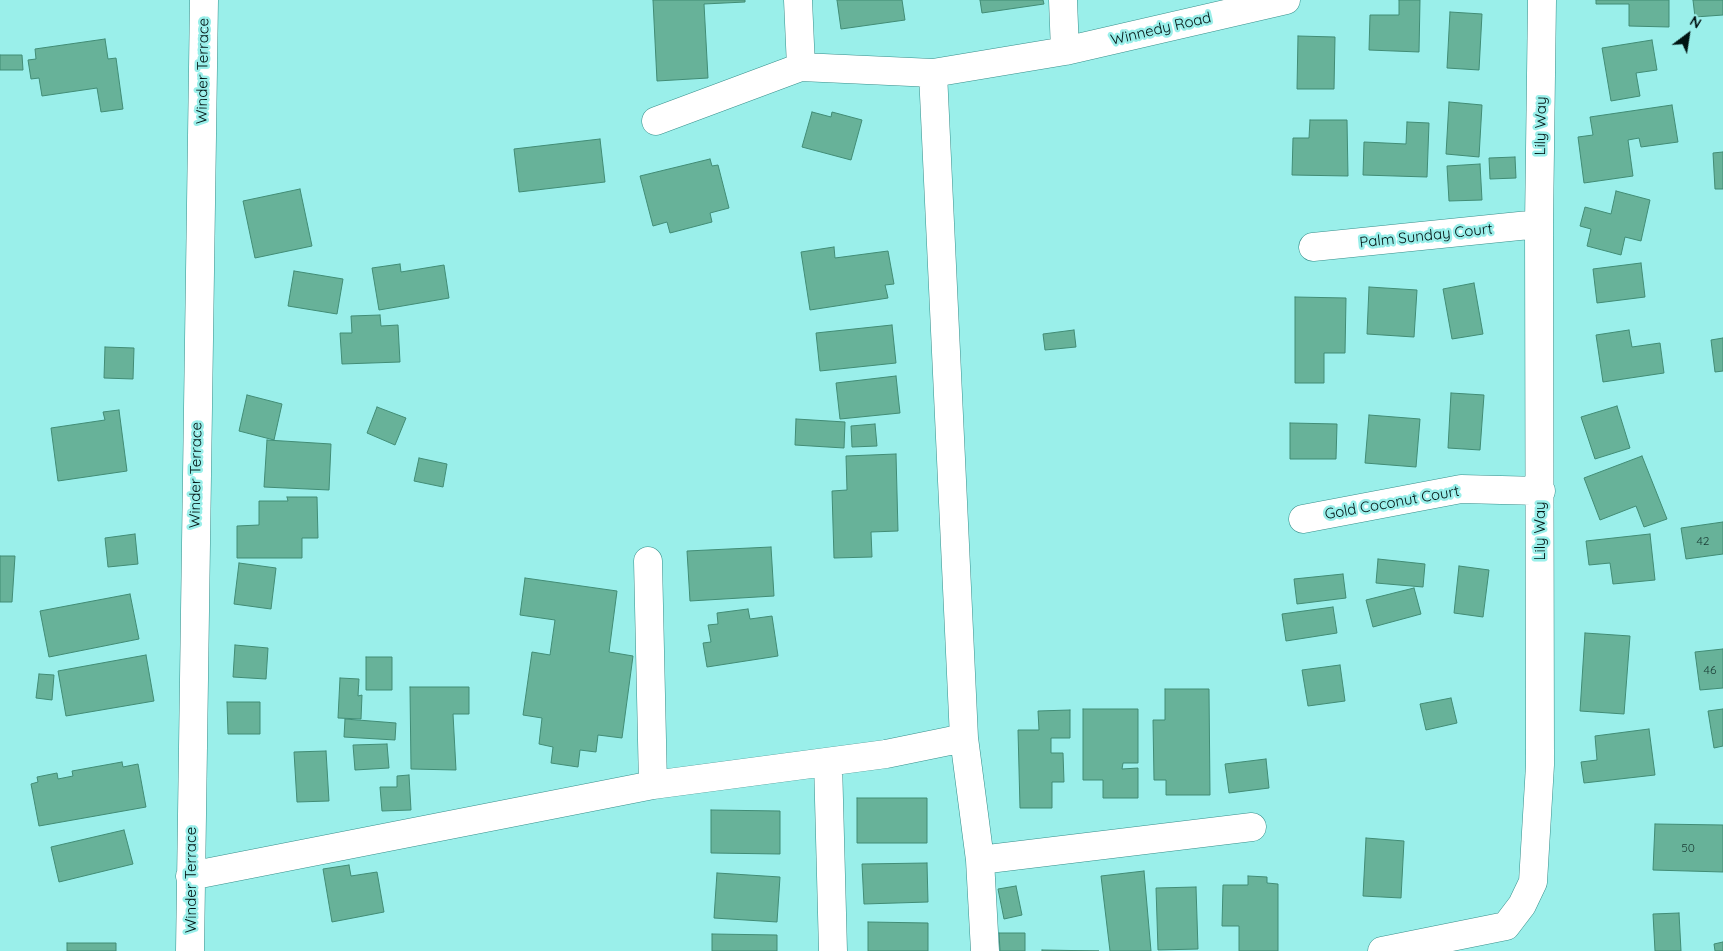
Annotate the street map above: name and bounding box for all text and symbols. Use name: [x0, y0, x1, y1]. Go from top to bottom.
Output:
street label: Winnedy Road: [1109, 9, 1213, 49]
north arrow: [1663, 10, 1713, 60]
text: N: [1687, 12, 1705, 33]
street label: Winder Terrace: [193, 18, 213, 124]
street label: Lily Way: [1531, 96, 1551, 156]
street label: Palm Sunday Court: [1358, 220, 1494, 252]
street label: Winder Terrace: [186, 422, 206, 528]
street label: Gold Coconut Court: [1323, 482, 1461, 524]
street label: Lily Way: [1531, 502, 1549, 560]
house number: 42: [1697, 534, 1709, 548]
house number: 46: [1704, 663, 1716, 677]
street label: Winder Terrace: [182, 827, 200, 933]
house number: 50: [1681, 841, 1695, 855]

